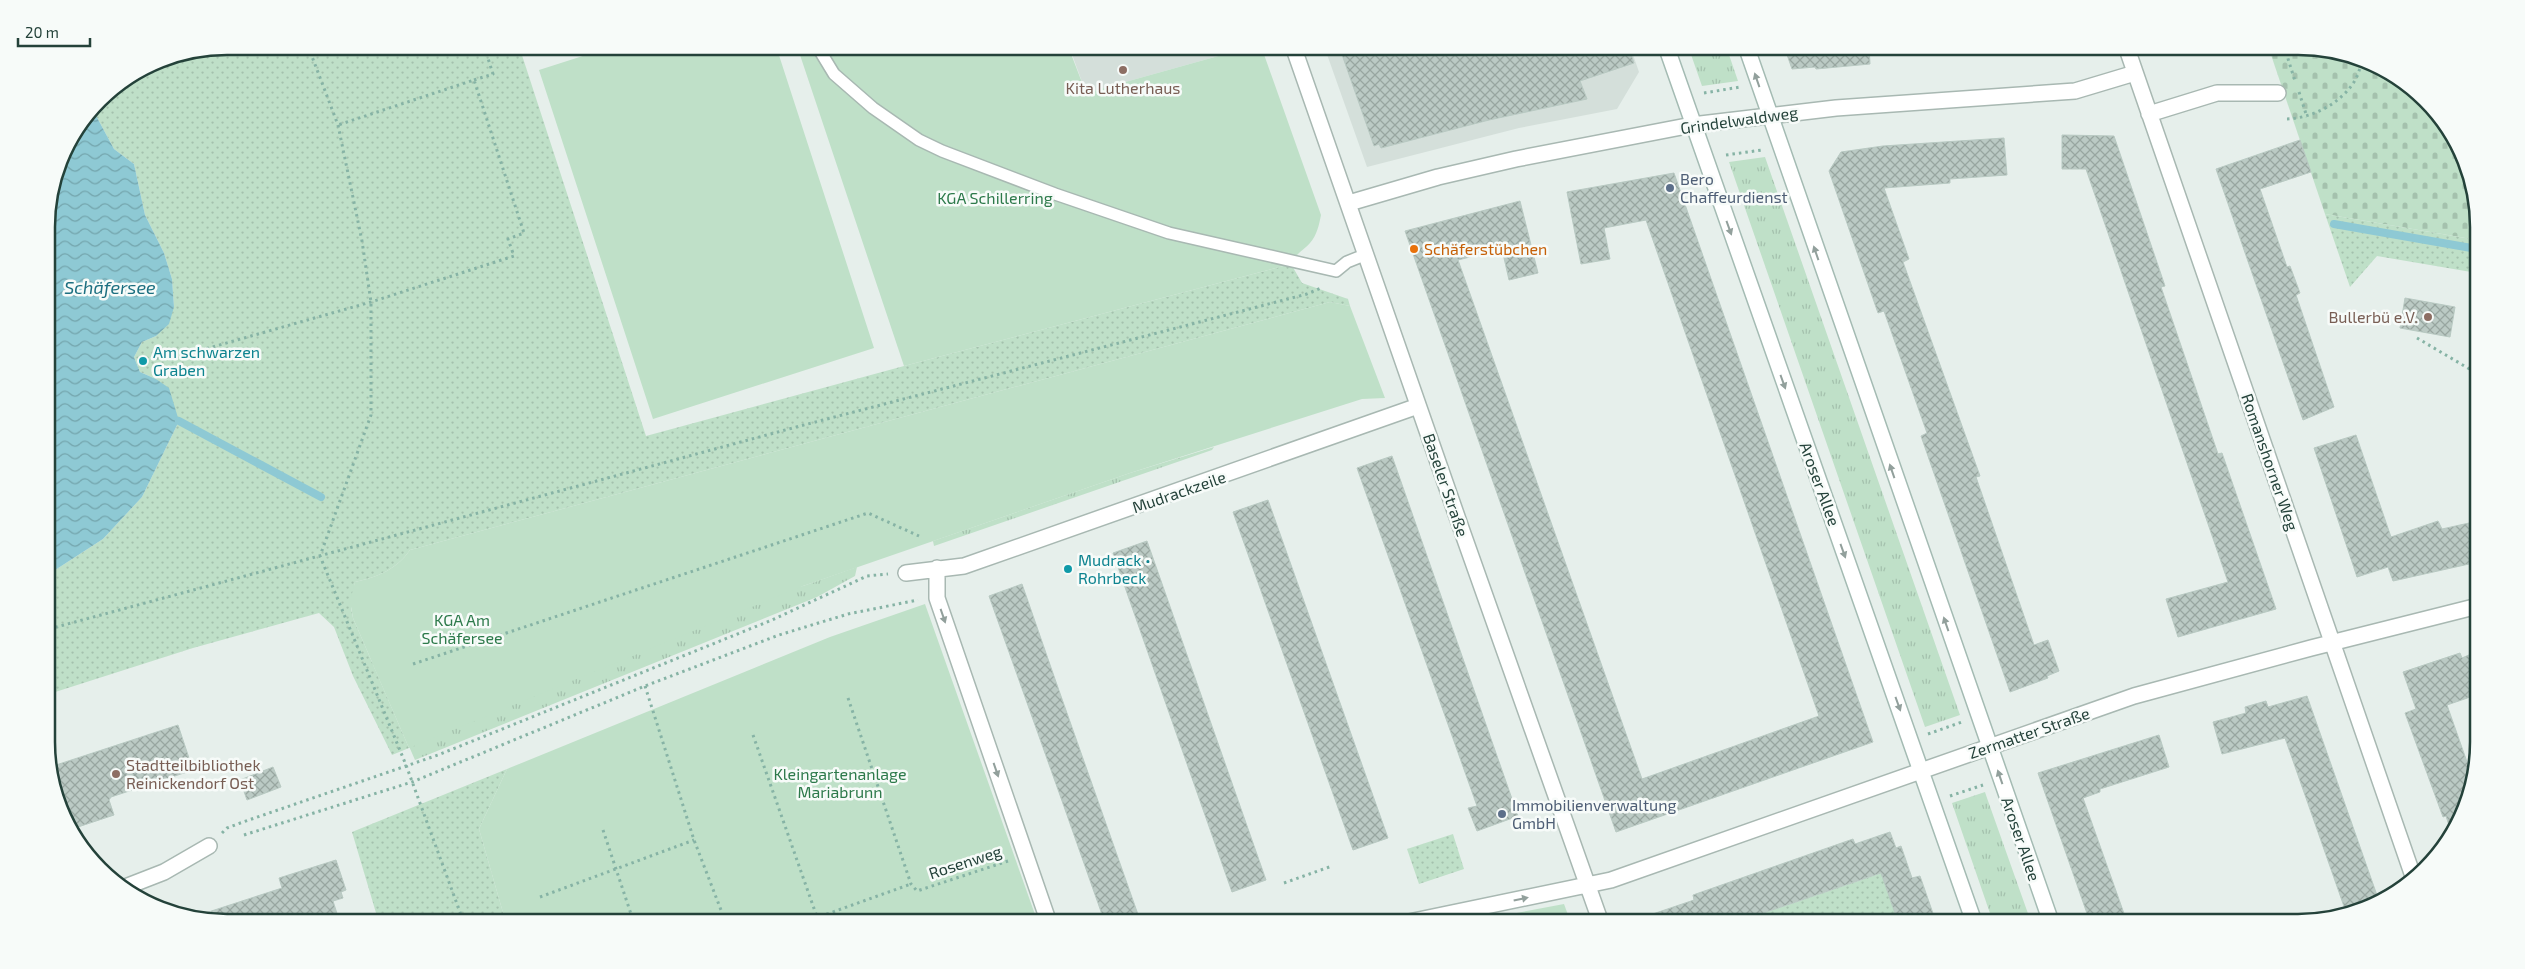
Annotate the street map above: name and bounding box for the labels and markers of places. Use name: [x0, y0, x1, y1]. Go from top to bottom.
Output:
marker: Kita Lutherhaus: [1117, 64, 1129, 76]
place label: Kita Lutherhaus: [1066, 78, 1180, 97]
place label: Bero Chaffeurdienst: [1680, 169, 1788, 206]
marker: Bero Chaffeurdienst: [1664, 182, 1676, 194]
place label: Schäferstübchen: [1424, 239, 1547, 258]
marker: Schäferstübchen: [1408, 243, 1420, 255]
place label: Bullerbü e.V.: [2328, 307, 2418, 326]
marker: Bullerbü e.V.: [2422, 311, 2434, 323]
place label: Am schwarzen Graben: [153, 342, 260, 379]
marker: Am schwarzen Graben: [137, 355, 149, 367]
place label: Mudrack • Rohrbeck: [1078, 550, 1151, 587]
marker: Mudrack • Rohrbeck: [1062, 563, 1074, 575]
place label: Stadtteilbibliothek Reinickendorf Ost: [126, 755, 261, 792]
marker: Stadtteilbibliothek Reinickendorf Ost: [110, 768, 122, 780]
place label: Immobilienverwaltung GmbH: [1512, 795, 1676, 832]
marker: Immobilienverwaltung GmbH: [1496, 808, 1508, 820]

